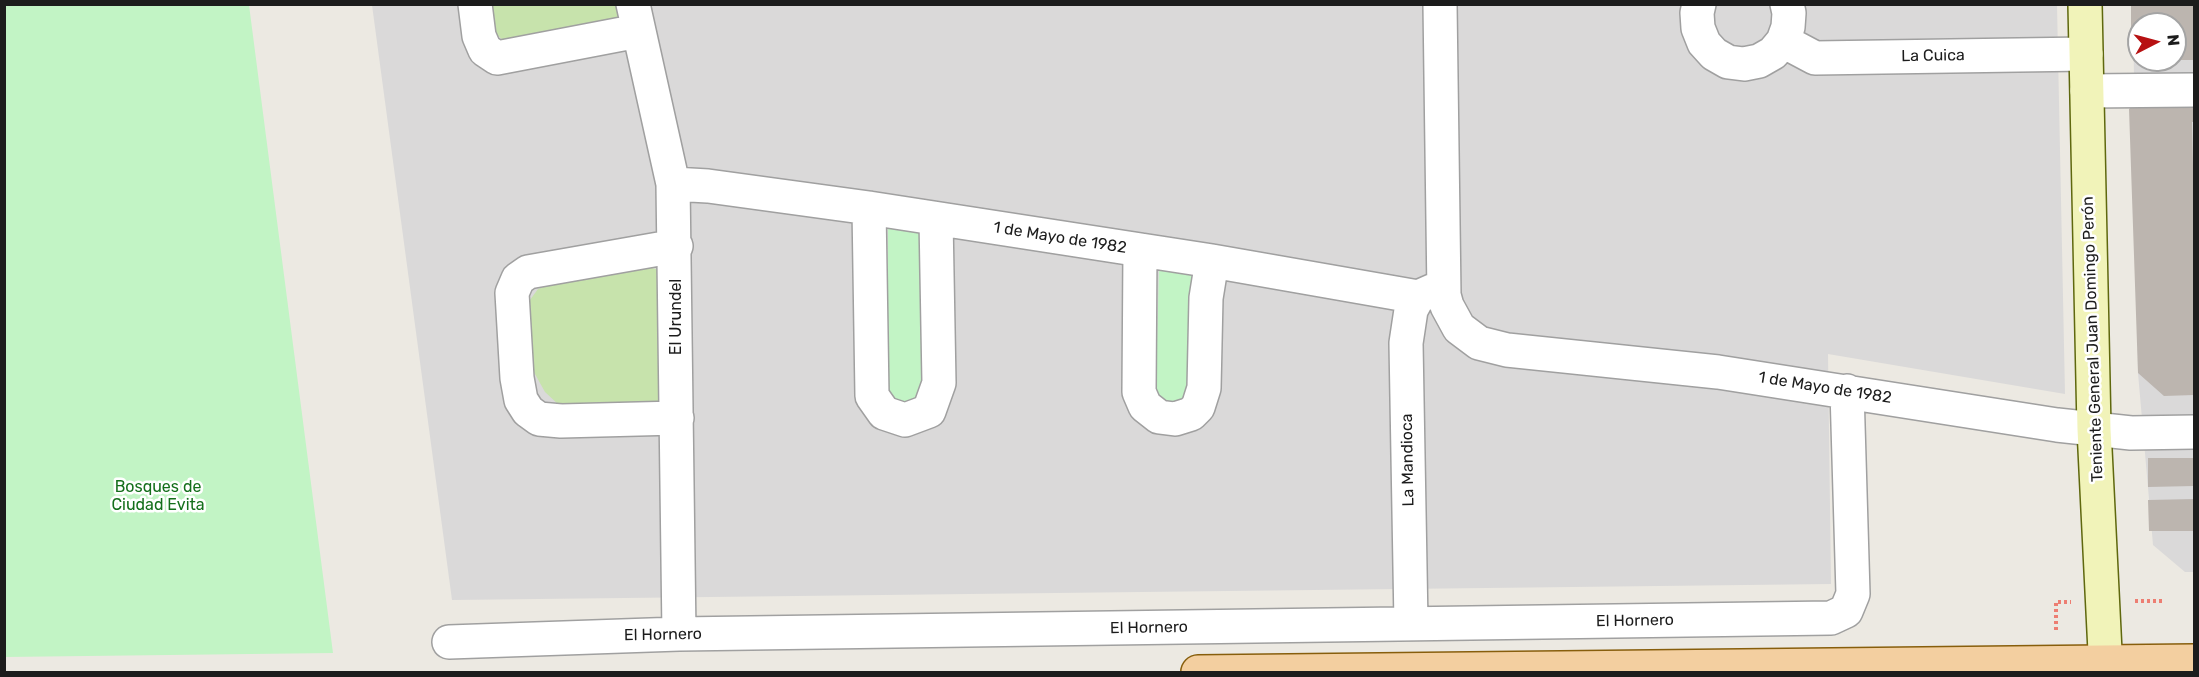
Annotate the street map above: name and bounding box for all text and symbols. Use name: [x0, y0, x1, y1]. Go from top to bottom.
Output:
north arrow: [2127, 12, 2187, 72]
text: N: [2163, 34, 2183, 47]
street label: La Cuica: [1901, 46, 1965, 66]
street label: Teniente General Juan Domingo Perón: [2078, 196, 2108, 482]
street label: 1 de Mayo de 1982: [992, 218, 1128, 258]
street label: El Urundel: [666, 279, 686, 355]
street label: 1 de Mayo de 1982: [1757, 368, 1893, 408]
street label: La Mandioca: [1398, 413, 1418, 507]
park label: Bosques de Ciudad Evita: [111, 477, 205, 515]
street label: El Hornero: [1596, 611, 1674, 631]
street label: El Hornero: [1110, 618, 1188, 638]
street label: El Hornero: [624, 625, 702, 645]

